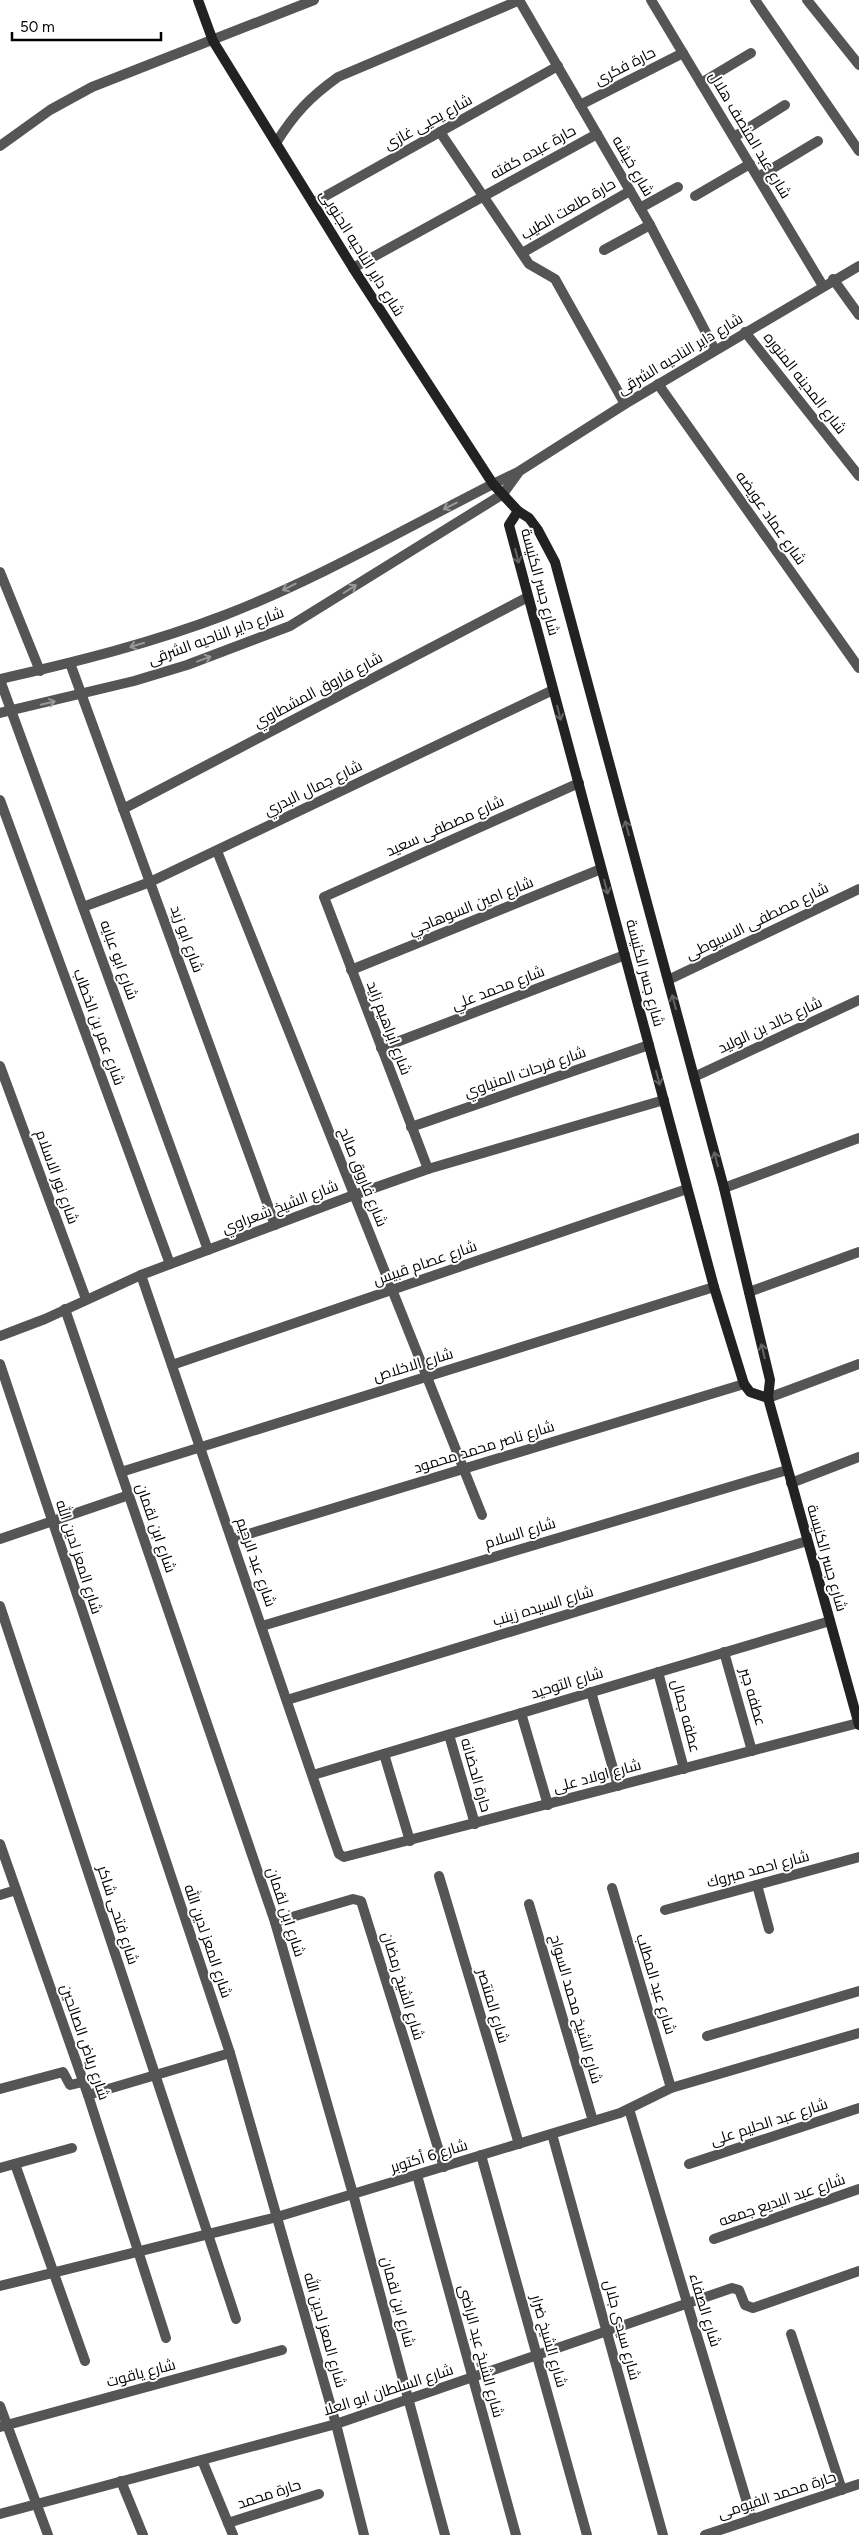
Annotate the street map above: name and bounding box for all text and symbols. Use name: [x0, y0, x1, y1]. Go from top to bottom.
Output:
scale bar: [12, 10, 161, 42]
text: 50 m: [20, 18, 55, 36]
street label: حارة فكرى: [591, 43, 659, 90]
street label: شارع عبد المنصف هلال: [703, 68, 795, 203]
street label: شارع يحيى غازى: [381, 90, 476, 155]
street label: حارة عبده كفته: [487, 121, 579, 183]
street label: شارع خيشه: [607, 132, 658, 201]
street label: حارة طلعت الطيب: [517, 175, 619, 243]
street label: شارع داير الناحيه الجنوبى: [314, 186, 408, 321]
street label: شارع داير الناحيه الشرقى: [614, 309, 747, 400]
street label: شارع المدينه المنوره: [758, 329, 850, 439]
street label: شارع عماد عويضه: [730, 468, 810, 569]
one-way arrow: [442, 501, 457, 511]
street label: شارع جسر الكنيسة: [515, 526, 563, 638]
one-way arrow: [513, 548, 523, 564]
one-way arrow: [282, 583, 297, 592]
one-way arrow: [342, 583, 356, 593]
street label: شارع داير الناحيه الشرقى: [146, 603, 287, 671]
one-way arrow: [130, 640, 146, 650]
street label: شارع فاروق المشطاوي: [250, 648, 387, 734]
one-way arrow: [196, 654, 211, 663]
one-way arrow: [39, 698, 55, 707]
one-way arrow: [555, 705, 565, 721]
street label: شارع جمال البدري: [261, 756, 366, 822]
street label: شارع مصطفى سعيد: [383, 792, 508, 862]
one-way arrow: [622, 821, 632, 837]
street label: شارع امين السوهاجي: [406, 873, 537, 942]
one-way arrow: [602, 879, 612, 895]
street label: شارع مصطفى الاسيوطى: [683, 879, 832, 965]
street label: شارع ابو زيد: [165, 903, 207, 976]
street label: شارع جسر الكنيسة: [620, 917, 668, 1029]
street label: شارع ابو عبايه: [94, 918, 142, 1003]
street label: شارع محمد علي: [449, 962, 548, 1017]
street label: شارع عمر بن الخطاب: [68, 966, 128, 1089]
street label: شارع ابراهيم زايد: [361, 978, 415, 1078]
street label: شارع خالد بن الوليد: [715, 993, 826, 1059]
one-way arrow: [669, 994, 678, 1010]
street label: شارع فرحات المنياوي: [462, 1043, 589, 1104]
one-way arrow: [653, 1069, 663, 1085]
street label: شارع فاروق صالح: [333, 1125, 391, 1230]
street label: شارع نور الاسلام: [30, 1128, 82, 1227]
one-way arrow: [711, 1151, 720, 1167]
street label: شارع الشيخ شعراوي: [219, 1176, 342, 1240]
street label: شارع عصام قبيس: [371, 1237, 480, 1291]
one-way arrow: [758, 1343, 767, 1359]
street label: شارع الاخلاص: [371, 1344, 456, 1388]
street label: شارع ناصر محمد محمود: [411, 1417, 557, 1479]
street label: شارع ابن لقمان: [130, 1481, 180, 1576]
street label: شارع المعز لدين الله: [50, 1497, 107, 1617]
street label: شارع جسر الكنيسة: [801, 1502, 851, 1614]
street label: شارع السلام: [482, 1514, 558, 1554]
street label: شارع عبد الرحيم: [230, 1515, 280, 1610]
street label: شارع السيده زينب: [490, 1582, 596, 1632]
street label: شارع التوحيد: [529, 1663, 606, 1704]
street label: عطفه جبر: [736, 1665, 770, 1728]
street label: عطفه جمال: [668, 1677, 704, 1755]
street label: حارة الحضانه: [457, 1736, 495, 1814]
street label: شارع اولاد على: [551, 1756, 643, 1798]
street label: شارع احمد مبروك: [705, 1847, 812, 1893]
street label: شارع فتحى شاكر: [91, 1862, 142, 1967]
street label: شارع ابن لقمان: [261, 1865, 309, 1960]
street label: شارع المعز لدين الله: [178, 1881, 237, 2001]
street label: شارع الشيخ رمضان: [376, 1930, 428, 2043]
street label: شارع الشيخ محمد السواح: [544, 1932, 606, 2086]
street label: شارع عبد المطلب: [630, 1932, 680, 2037]
street label: شارع المنتصر: [471, 1966, 513, 2046]
street label: شارع رياض الصالحين: [55, 1982, 113, 2103]
street label: شارع عبد الحليم على: [708, 2095, 831, 2151]
street label: شارع 6 أكتوبر: [387, 2135, 470, 2179]
street label: شارع عبد البديع جمعه: [717, 2170, 848, 2232]
street label: شارع ابن لقمان: [375, 2255, 419, 2350]
street label: شارع المعز لدين الله: [298, 2270, 351, 2390]
street label: شارع الصفاء: [683, 2271, 725, 2350]
street label: شارع سيدى جلال: [598, 2278, 644, 2383]
street label: شارع الشيخ عبد الراضى: [453, 2283, 507, 2420]
street label: شارع الشيخ ضرار: [525, 2292, 571, 2390]
street label: شارع ياقوت: [104, 2355, 178, 2393]
street label: شارع السلطان ابو العلا: [321, 2360, 456, 2421]
street label: حارة محمد الفيومى: [716, 2467, 839, 2524]
street label: حارة محمد: [235, 2475, 303, 2513]

